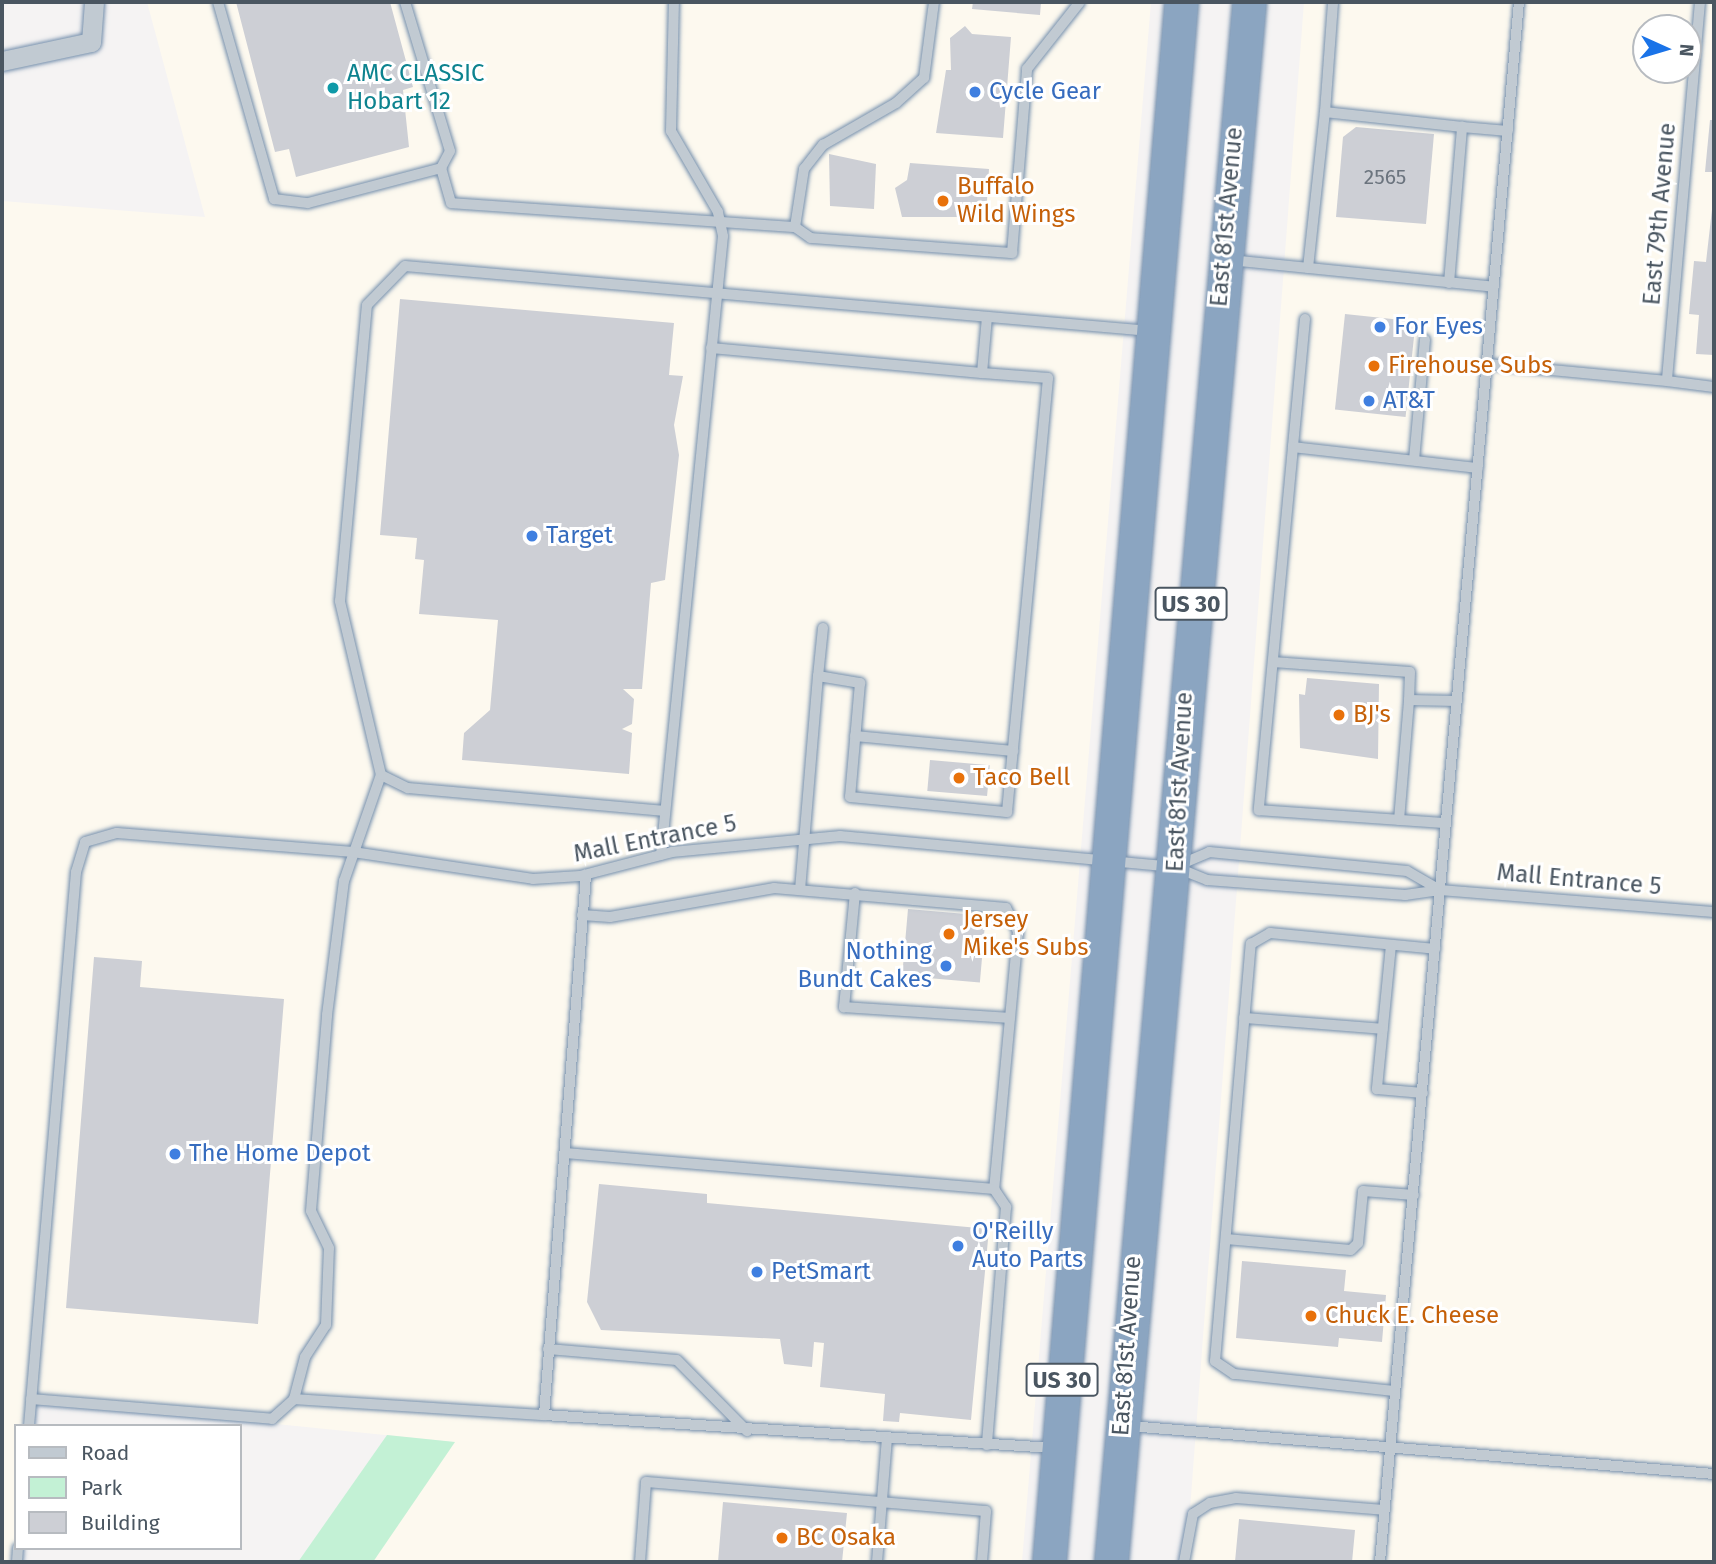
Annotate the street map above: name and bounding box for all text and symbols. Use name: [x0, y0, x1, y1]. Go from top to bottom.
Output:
north arrow: [1632, 14, 1702, 84]
text: N: [1675, 43, 1698, 57]
place label: AMC CLASSIC Hobart 12: [347, 60, 485, 116]
place label: Cycle Gear: [989, 78, 1101, 106]
marker: AMC CLASSIC Hobart 12: [325, 80, 341, 96]
marker: Cycle Gear: [967, 84, 983, 100]
street label: East 79th Avenue: [1638, 122, 1682, 306]
street label: East 81st Avenue: [1205, 126, 1249, 308]
house number: 2565: [1364, 164, 1406, 190]
place label: Buffalo Wild Wings: [957, 173, 1075, 229]
marker: Buffalo Wild Wings: [935, 193, 951, 209]
place label: For Eyes: [1394, 313, 1483, 341]
marker: For Eyes: [1372, 319, 1388, 335]
place label: Firehouse Subs: [1388, 352, 1553, 380]
marker: Firehouse Subs: [1366, 358, 1382, 374]
place label: AT&T: [1383, 387, 1435, 415]
marker: AT&T: [1361, 393, 1377, 409]
place label: Target: [546, 522, 613, 550]
marker: Target: [524, 528, 540, 544]
road number: US 30: [1154, 584, 1228, 624]
street label: East 81st Avenue: [1161, 691, 1199, 873]
place label: BJ's: [1353, 701, 1391, 729]
marker: BJ's: [1331, 707, 1347, 723]
place label: Taco Bell: [973, 764, 1070, 792]
marker: Taco Bell: [951, 770, 967, 786]
street label: Mall Entrance 5: [571, 809, 739, 869]
street label: Mall Entrance 5: [1495, 858, 1663, 902]
place label: Jersey Mike's Subs: [963, 906, 1088, 962]
marker: Jersey Mike's Subs: [941, 926, 957, 942]
place label: Nothing Bundt Cakes: [797, 938, 932, 994]
marker: Nothing Bundt Cakes: [938, 958, 954, 974]
place label: The Home Depot: [189, 1140, 371, 1168]
marker: The Home Depot: [167, 1146, 183, 1162]
place label: O'Reilly Auto Parts: [972, 1218, 1083, 1274]
marker: O'Reilly Auto Parts: [950, 1238, 966, 1254]
street label: East 81st Avenue: [1106, 1255, 1148, 1437]
place label: PetSmart: [771, 1258, 871, 1286]
marker: PetSmart: [749, 1264, 765, 1280]
place label: Chuck E. Cheese: [1325, 1302, 1499, 1330]
marker: Chuck E. Cheese: [1303, 1308, 1319, 1324]
road number: US 30: [1025, 1360, 1099, 1400]
legend: [14, 1424, 242, 1550]
text: Road: [81, 1440, 129, 1466]
text: Park: [81, 1475, 122, 1501]
text: Building: [81, 1510, 160, 1536]
place label: BC Osaka: [796, 1524, 896, 1552]
marker: BC Osaka: [774, 1530, 790, 1546]

